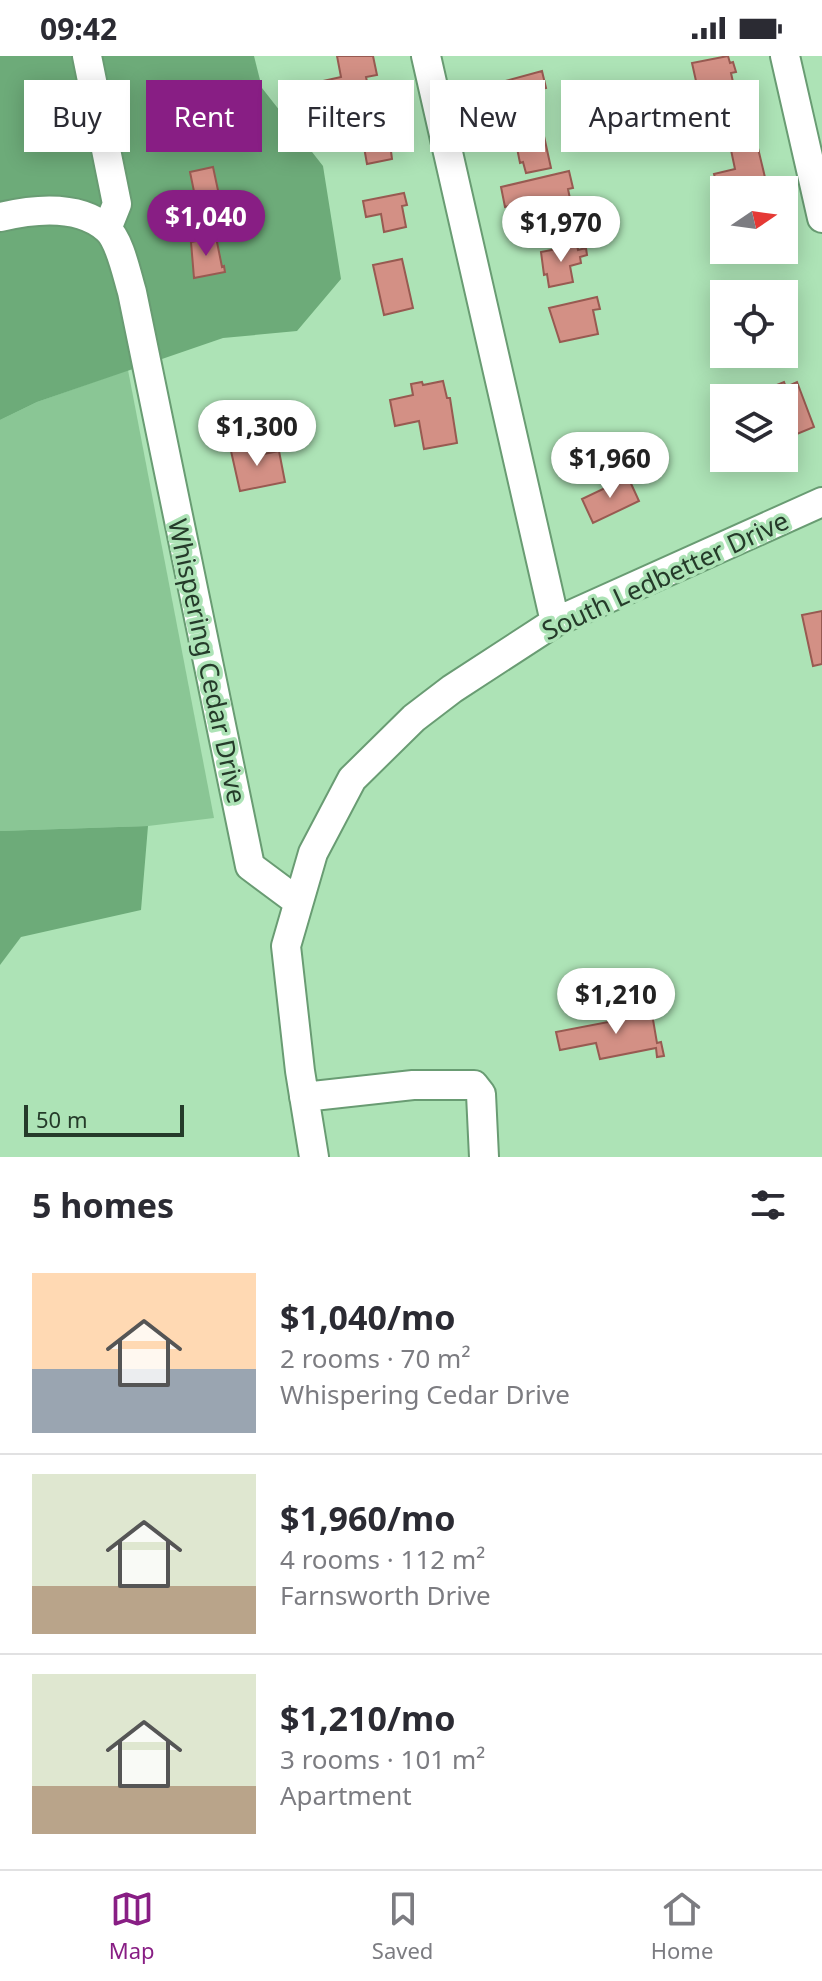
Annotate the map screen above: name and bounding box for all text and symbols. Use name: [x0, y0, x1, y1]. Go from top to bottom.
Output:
text: 09:42: [40, 8, 117, 49]
chip: Buy: [24, 80, 130, 152]
chip: Rent: [146, 80, 262, 152]
chip: Filters: [278, 80, 414, 152]
chip: New: [430, 80, 545, 152]
chip: Apartment: [561, 80, 759, 152]
north arrow: [710, 176, 798, 264]
map controls: [710, 176, 798, 472]
pin: $1,040: [141, 190, 271, 258]
pin: $1,970: [496, 196, 626, 264]
text: $1,040: [165, 198, 247, 234]
text: $1,970: [520, 204, 602, 240]
button: locate: [710, 280, 798, 368]
button: layers: [710, 384, 798, 472]
pin: $1,300: [192, 400, 322, 468]
text: $1,300: [216, 408, 298, 444]
pin: $1,960: [545, 432, 675, 500]
text: $1,960: [569, 440, 651, 476]
street label: South Ledbetter Drive: [536, 502, 794, 648]
street label: Whispering Cedar Drive: [160, 516, 256, 806]
pin: $1,210: [551, 968, 681, 1036]
text: $1,210: [575, 976, 657, 1012]
scale bar: [24, 1101, 184, 1137]
text: 50 m: [36, 1104, 87, 1134]
text: 5 homes: [32, 1182, 174, 1228]
icon: filters: [746, 1183, 790, 1227]
text: $1,040/mo: [280, 1294, 455, 1340]
icon: home: [96, 1305, 192, 1401]
text: 2 rooms · 70 m²: [280, 1340, 470, 1376]
text: Whispering Cedar Drive: [280, 1376, 570, 1412]
text: $1,960/mo: [280, 1495, 455, 1541]
icon: home: [96, 1506, 192, 1602]
text: 4 rooms · 112 m²: [280, 1541, 485, 1577]
text: Farnsworth Drive: [280, 1577, 491, 1613]
text: $1,210/mo: [280, 1695, 455, 1741]
icon: home: [96, 1706, 192, 1802]
text: 3 rooms · 101 m²: [280, 1741, 485, 1777]
text: Apartment: [280, 1777, 412, 1813]
tab: Map: [109, 1887, 155, 1965]
tab: Saved: [372, 1887, 433, 1965]
tab: Home: [651, 1887, 713, 1965]

